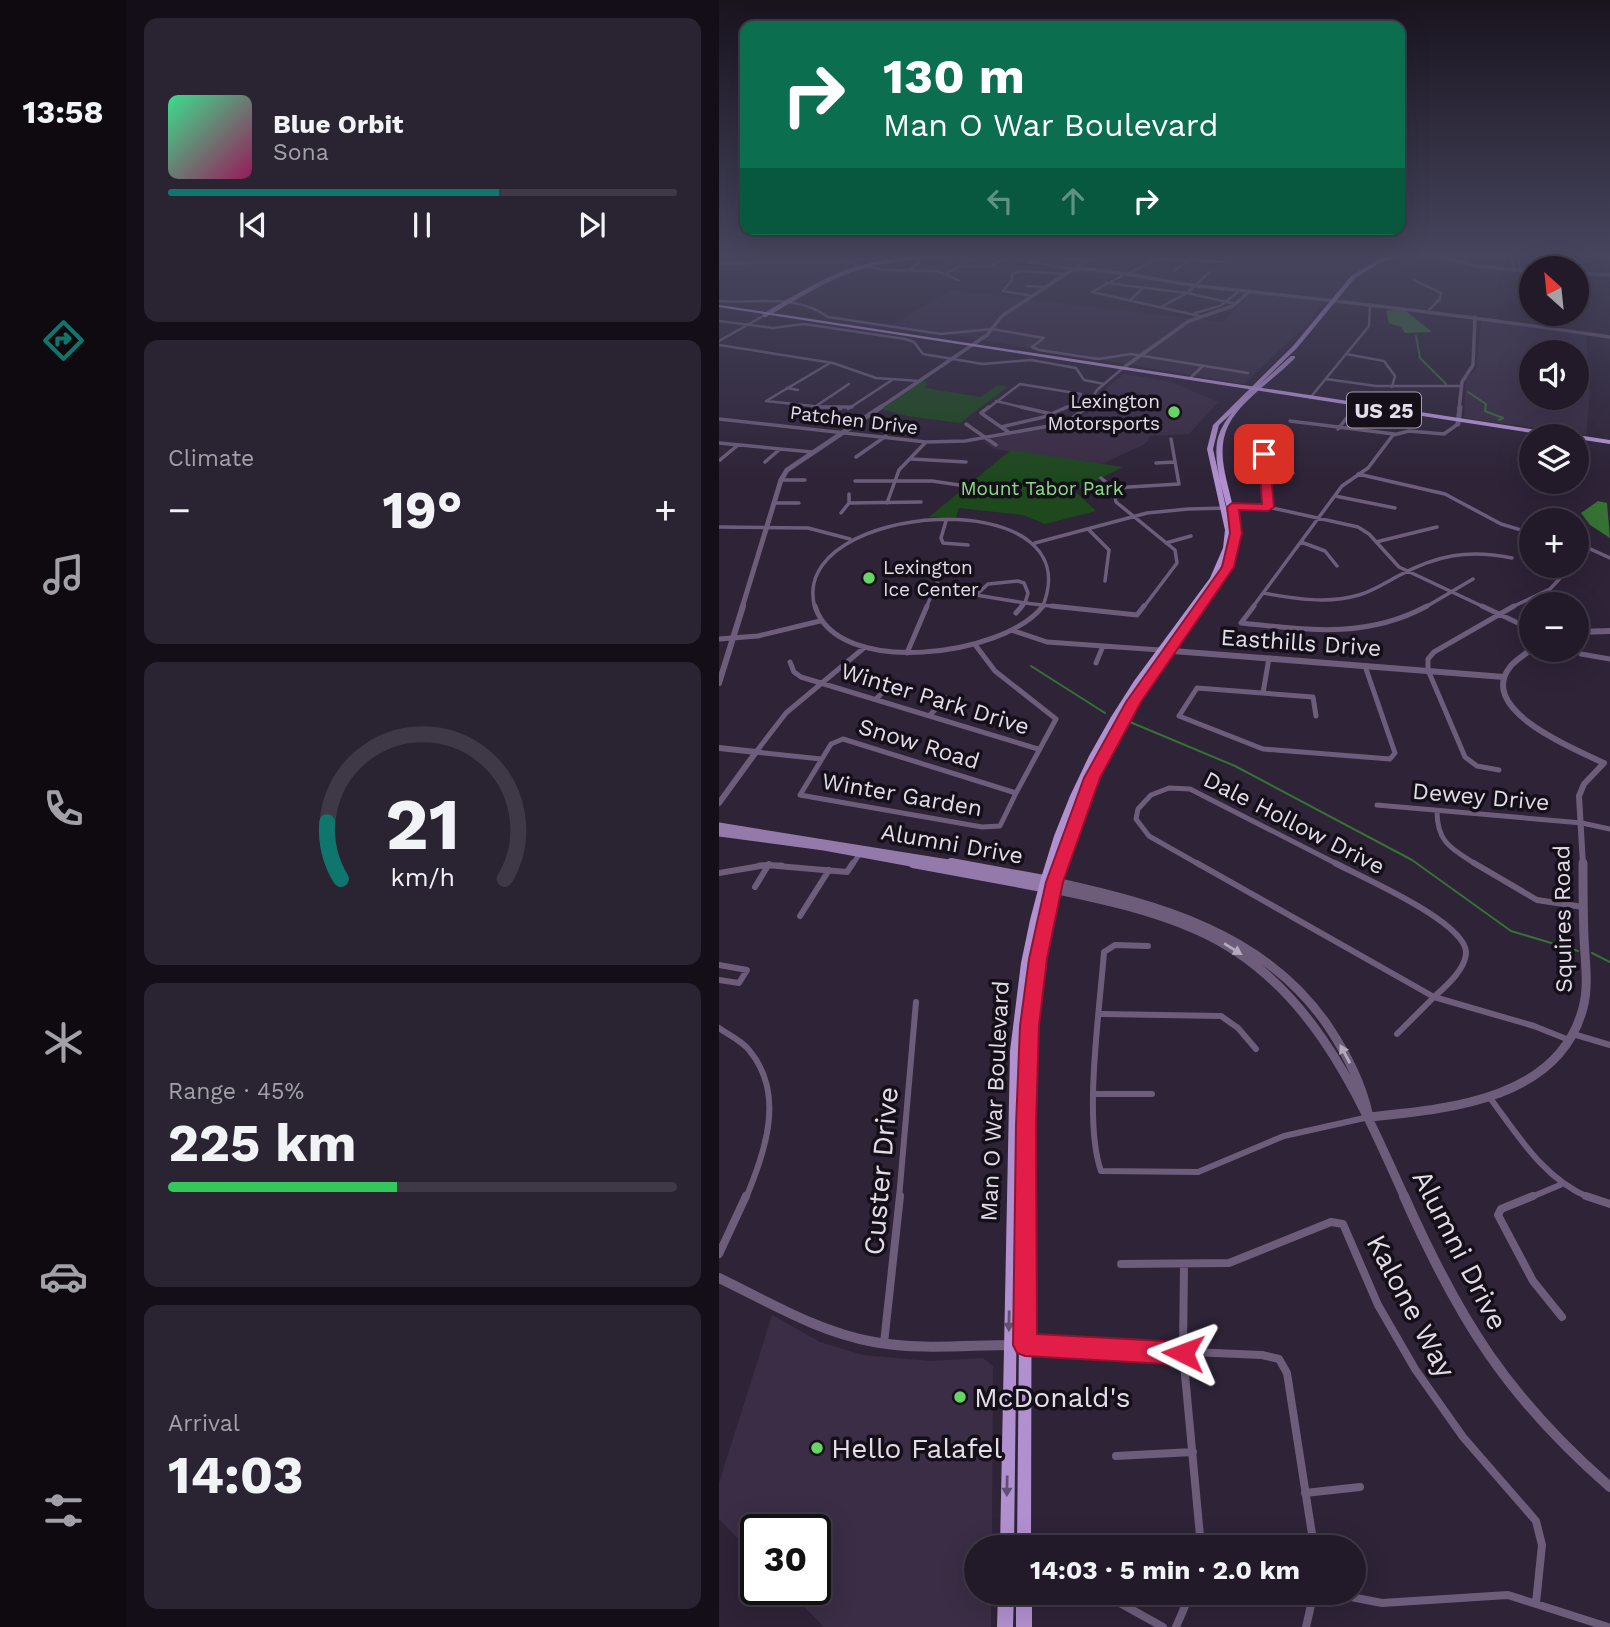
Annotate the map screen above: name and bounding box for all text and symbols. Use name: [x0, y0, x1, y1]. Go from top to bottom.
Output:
text: 130 m: [883, 47, 1025, 105]
icon: right: [768, 49, 859, 140]
text: 13:58: [22, 93, 104, 131]
text: Man O War Boulevard: [883, 106, 1218, 144]
text: Blue Orbit: [273, 109, 403, 139]
text: Sona: [273, 139, 329, 166]
icon: left: [981, 182, 1019, 220]
icon: ahead: [1054, 182, 1092, 220]
icon: right: [1127, 182, 1165, 220]
icon: previous: [234, 206, 272, 244]
icon: pause: [403, 206, 441, 244]
icon: next: [573, 206, 611, 244]
north arrow: [1519, 256, 1589, 326]
map controls: [1519, 256, 1589, 662]
icon: directions: [39, 316, 88, 365]
button: sound: [1519, 340, 1589, 410]
place label: Lexington Motorsports: [1048, 390, 1160, 435]
road number: US 25: [1347, 392, 1421, 428]
street label: Patchen Drive: [789, 401, 919, 439]
marker: Lexington Motorsports: [1166, 404, 1182, 420]
pin: [1234, 424, 1294, 484]
button: layers: [1519, 424, 1589, 494]
icon: arrive: [1245, 435, 1283, 473]
text: Climate: [168, 445, 254, 472]
park label: Mount Tabor Park: [960, 477, 1124, 500]
text: 19°: [382, 480, 463, 541]
text: −: [168, 488, 191, 532]
text: +: [654, 488, 677, 532]
button: +: [1519, 508, 1589, 578]
icon: music: [39, 550, 88, 599]
place label: Lexington Ice Center: [883, 556, 979, 601]
marker: Lexington Ice Center: [861, 570, 877, 586]
button: −: [1519, 592, 1589, 662]
street label: Easthills Drive: [1220, 624, 1382, 662]
street label: Winter Park Drive: [837, 657, 1033, 741]
street label: Snow Road: [855, 713, 983, 775]
street label: Dale Hollow Drive: [1199, 766, 1389, 880]
street label: Winter Garden: [820, 768, 984, 822]
street label: Dewey Drive: [1411, 778, 1551, 816]
text: 21: [385, 782, 460, 868]
icon: phone: [39, 784, 88, 833]
street label: Alumni Drive: [879, 818, 1025, 870]
street label: Squires Road: [1548, 845, 1578, 993]
text: km/h: [390, 863, 455, 892]
one-way arrow: [1223, 943, 1242, 956]
street label: Man O War Boulevard: [975, 980, 1015, 1222]
icon: climate: [39, 1018, 88, 1067]
one-way arrow: [1339, 1043, 1351, 1063]
text: Range · 45%: [168, 1078, 304, 1105]
street label: Custer Drive: [857, 1085, 905, 1257]
text: 225 km: [168, 1113, 356, 1174]
street label: Alumni Drive: [1406, 1165, 1514, 1335]
street label: Kalone Way: [1360, 1229, 1463, 1383]
icon: car: [39, 1252, 88, 1301]
one-way arrow: [1003, 1310, 1015, 1332]
position arrow: [1146, 1316, 1220, 1390]
place label: McDonald's: [974, 1381, 1131, 1414]
marker: McDonald's: [952, 1389, 968, 1405]
text: Arrival: [168, 1410, 240, 1437]
place label: Hello Falafel: [831, 1432, 1003, 1465]
marker: Hello Falafel: [809, 1440, 825, 1456]
text: 14:03: [168, 1445, 304, 1506]
one-way arrow: [1001, 1475, 1013, 1497]
icon: filters: [39, 1486, 88, 1535]
speed limit sign: 30: [740, 1514, 831, 1605]
text: 14:03 · 5 min · 2.0 km: [1030, 1555, 1300, 1585]

